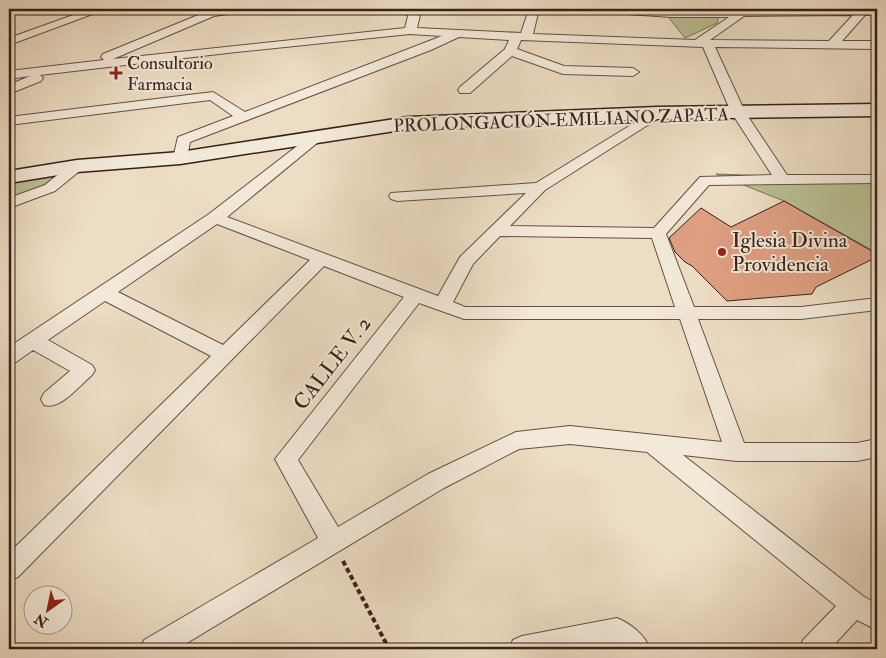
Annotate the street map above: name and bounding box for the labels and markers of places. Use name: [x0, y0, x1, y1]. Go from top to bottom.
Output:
place label: Consultorio Farmacia: [127, 52, 213, 96]
marker: Consultorio Farmacia: [109, 66, 123, 80]
place label: Iglesia Divina Providencia: [732, 227, 848, 278]
marker: Iglesia Divina Providencia: [716, 246, 728, 258]

